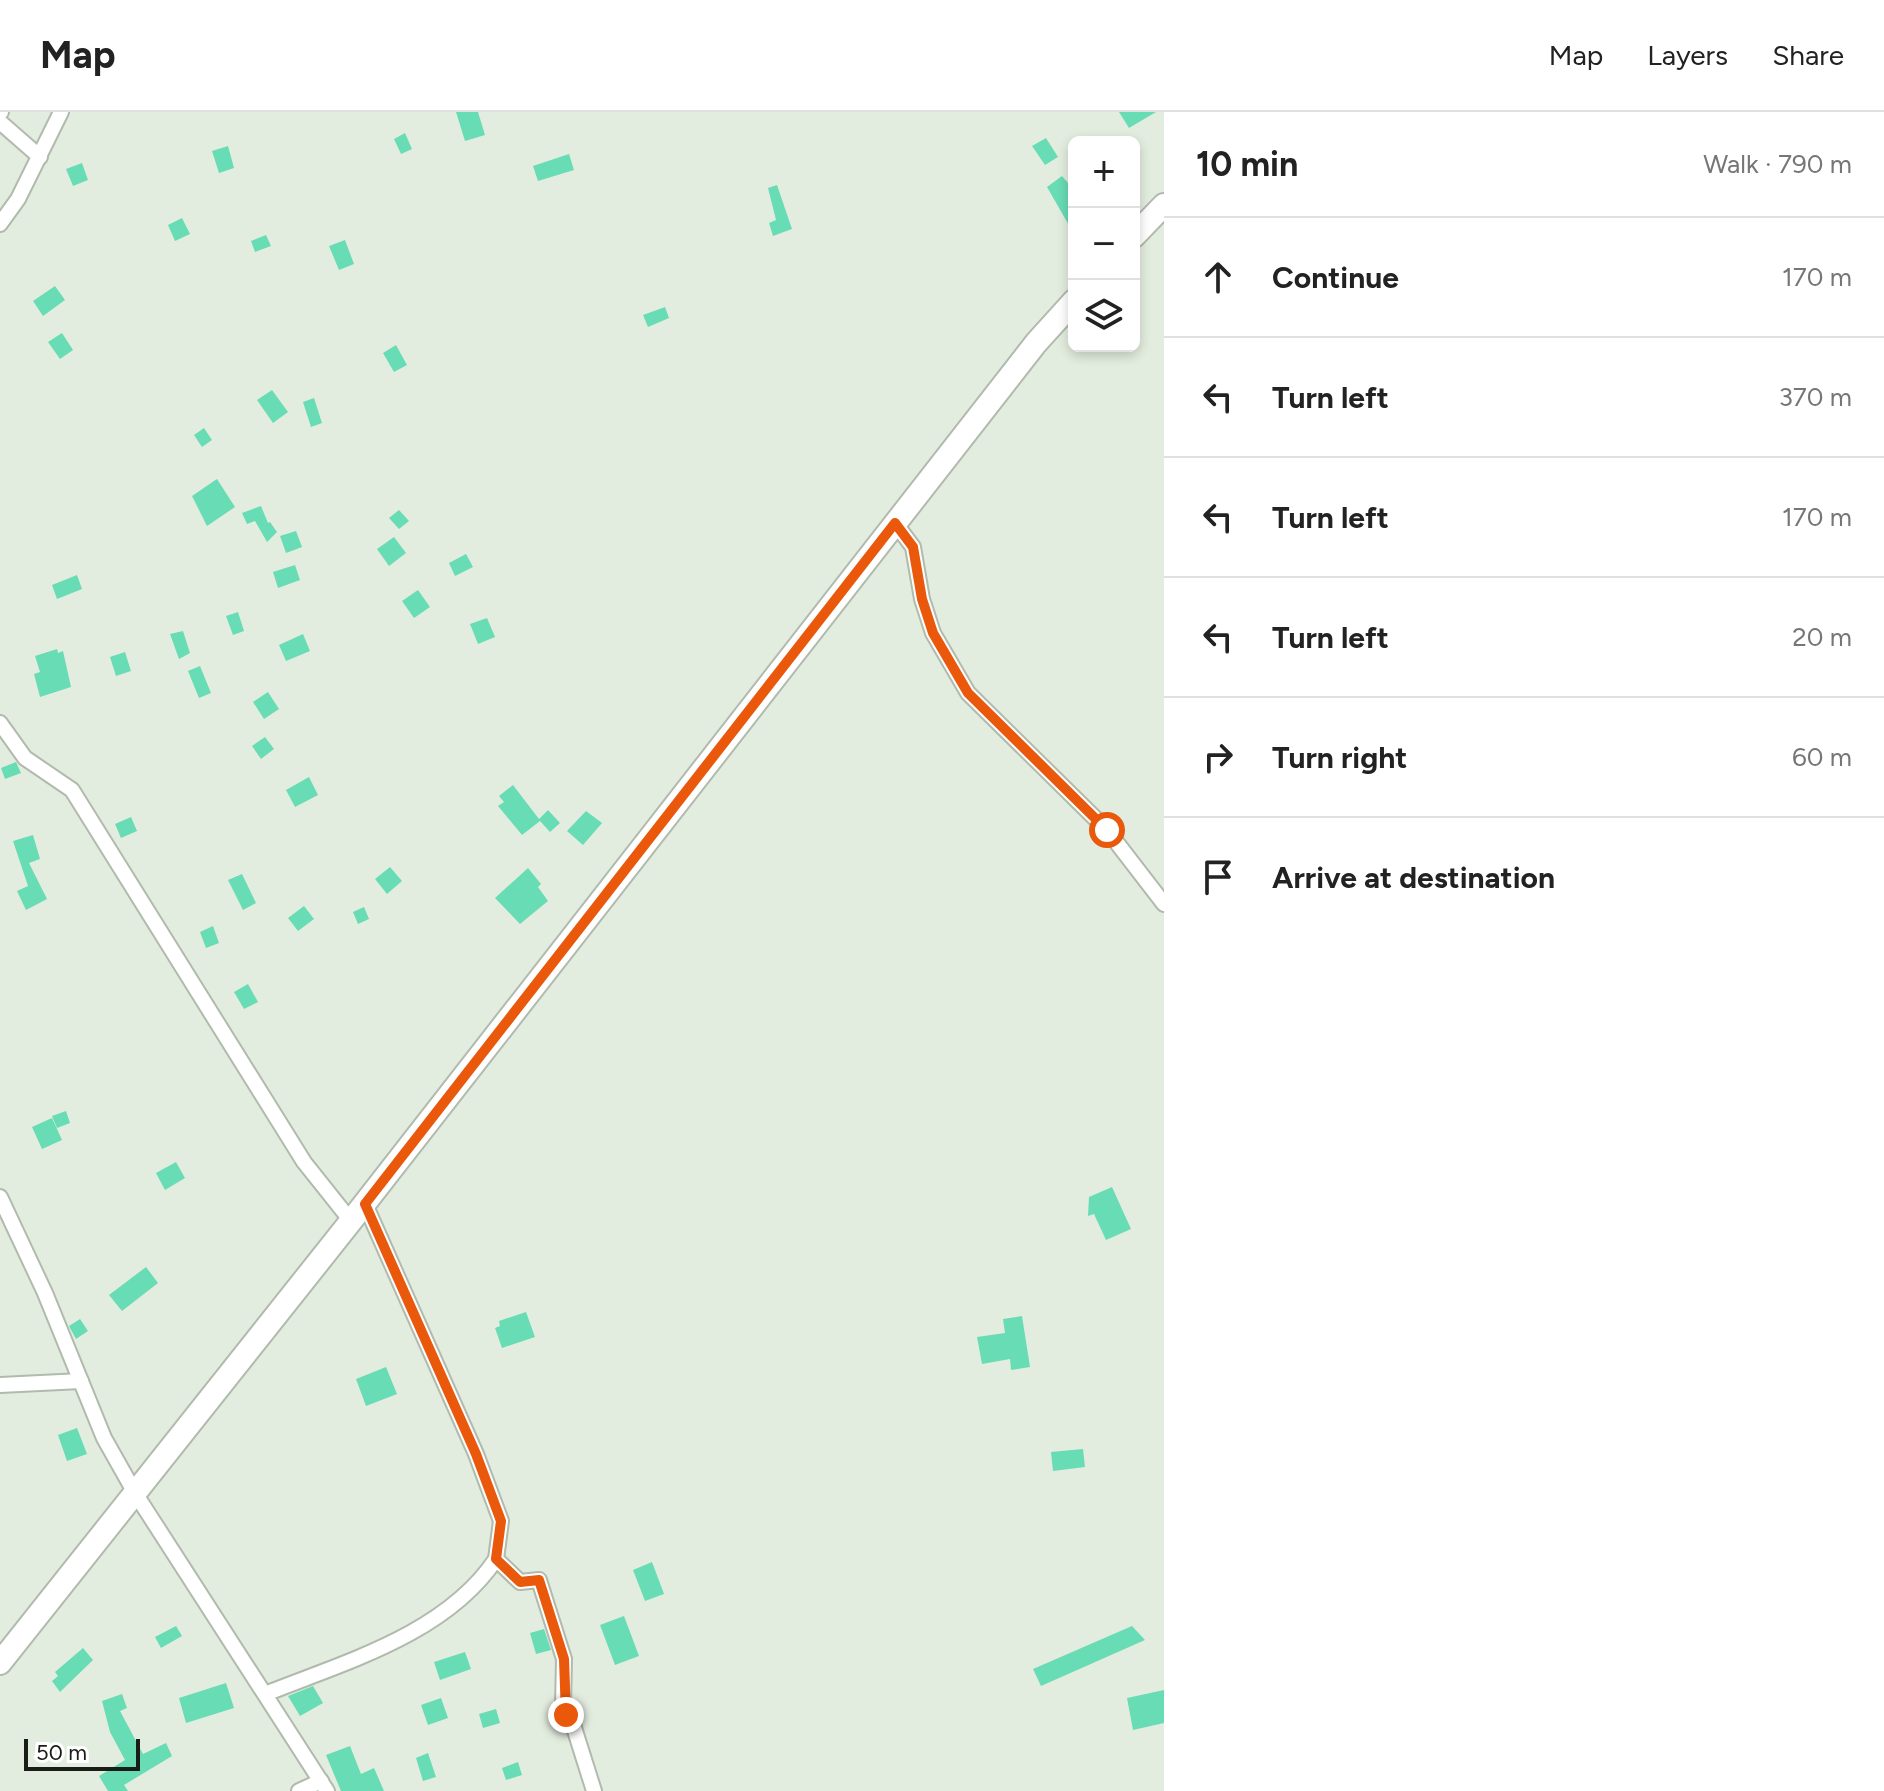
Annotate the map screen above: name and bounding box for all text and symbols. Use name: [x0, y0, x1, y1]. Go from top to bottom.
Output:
text: Map: [40, 32, 116, 78]
text: Map: [1549, 38, 1603, 72]
text: Layers: [1647, 38, 1728, 72]
text: Share: [1772, 38, 1844, 72]
map controls: [1068, 136, 1140, 352]
button: +: [1068, 136, 1140, 208]
text: 10 min: [1196, 144, 1298, 185]
text: Walk · 790 m: [1703, 148, 1852, 180]
button: −: [1068, 208, 1140, 280]
icon: ahead: [1196, 255, 1240, 299]
text: Continue: [1272, 259, 1399, 296]
text: 170 m: [1782, 261, 1852, 293]
button: layers: [1068, 280, 1140, 352]
icon: left: [1196, 375, 1240, 419]
text: Turn left: [1272, 379, 1389, 416]
text: 370 m: [1779, 381, 1852, 413]
icon: left: [1196, 495, 1240, 539]
text: Turn left: [1272, 499, 1389, 536]
text: 170 m: [1782, 501, 1852, 533]
icon: left: [1196, 615, 1240, 659]
text: Turn left: [1272, 619, 1389, 656]
text: 20 m: [1792, 621, 1852, 653]
icon: right: [1196, 735, 1240, 779]
text: Turn right: [1272, 739, 1407, 776]
text: 60 m: [1792, 741, 1852, 773]
route start: [1089, 812, 1125, 848]
icon: arrive: [1196, 855, 1240, 899]
text: Arrive at destination: [1272, 859, 1555, 896]
route end: [548, 1697, 584, 1733]
scale bar: [24, 1735, 140, 1771]
text: 50 m: [36, 1739, 87, 1766]

